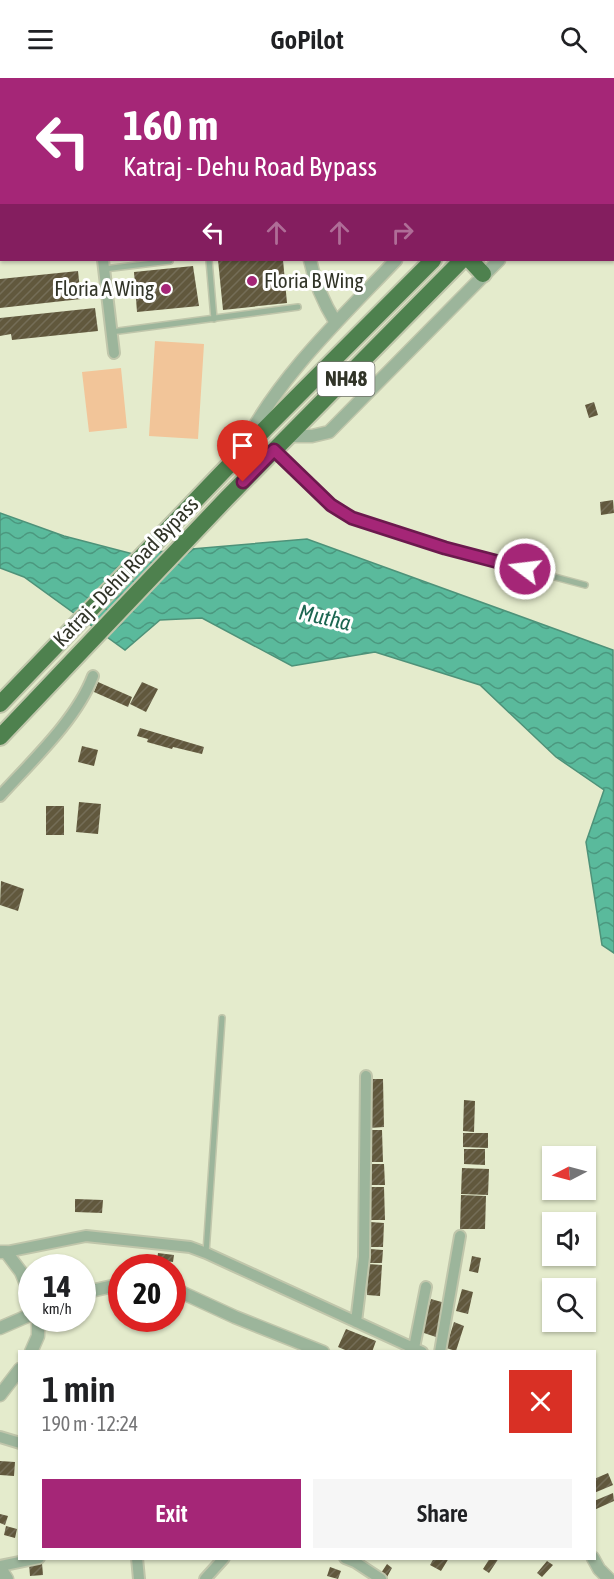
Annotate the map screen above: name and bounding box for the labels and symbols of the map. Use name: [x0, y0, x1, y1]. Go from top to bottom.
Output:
place label: Floria B Wing: [264, 268, 363, 292]
marker: Floria B Wing: [245, 274, 259, 288]
place label: Floria A Wing: [54, 276, 154, 300]
marker: Floria A Wing: [159, 282, 173, 296]
road number: NH48: [318, 362, 374, 396]
pin: [217, 420, 268, 482]
street label: Katraj - Dehu Road Bypass: [48, 492, 203, 651]
position arrow: [493, 537, 557, 601]
water label: Mutha: [296, 598, 354, 636]
north arrow: [542, 1146, 596, 1200]
speed limit sign: 20: [108, 1254, 186, 1332]

